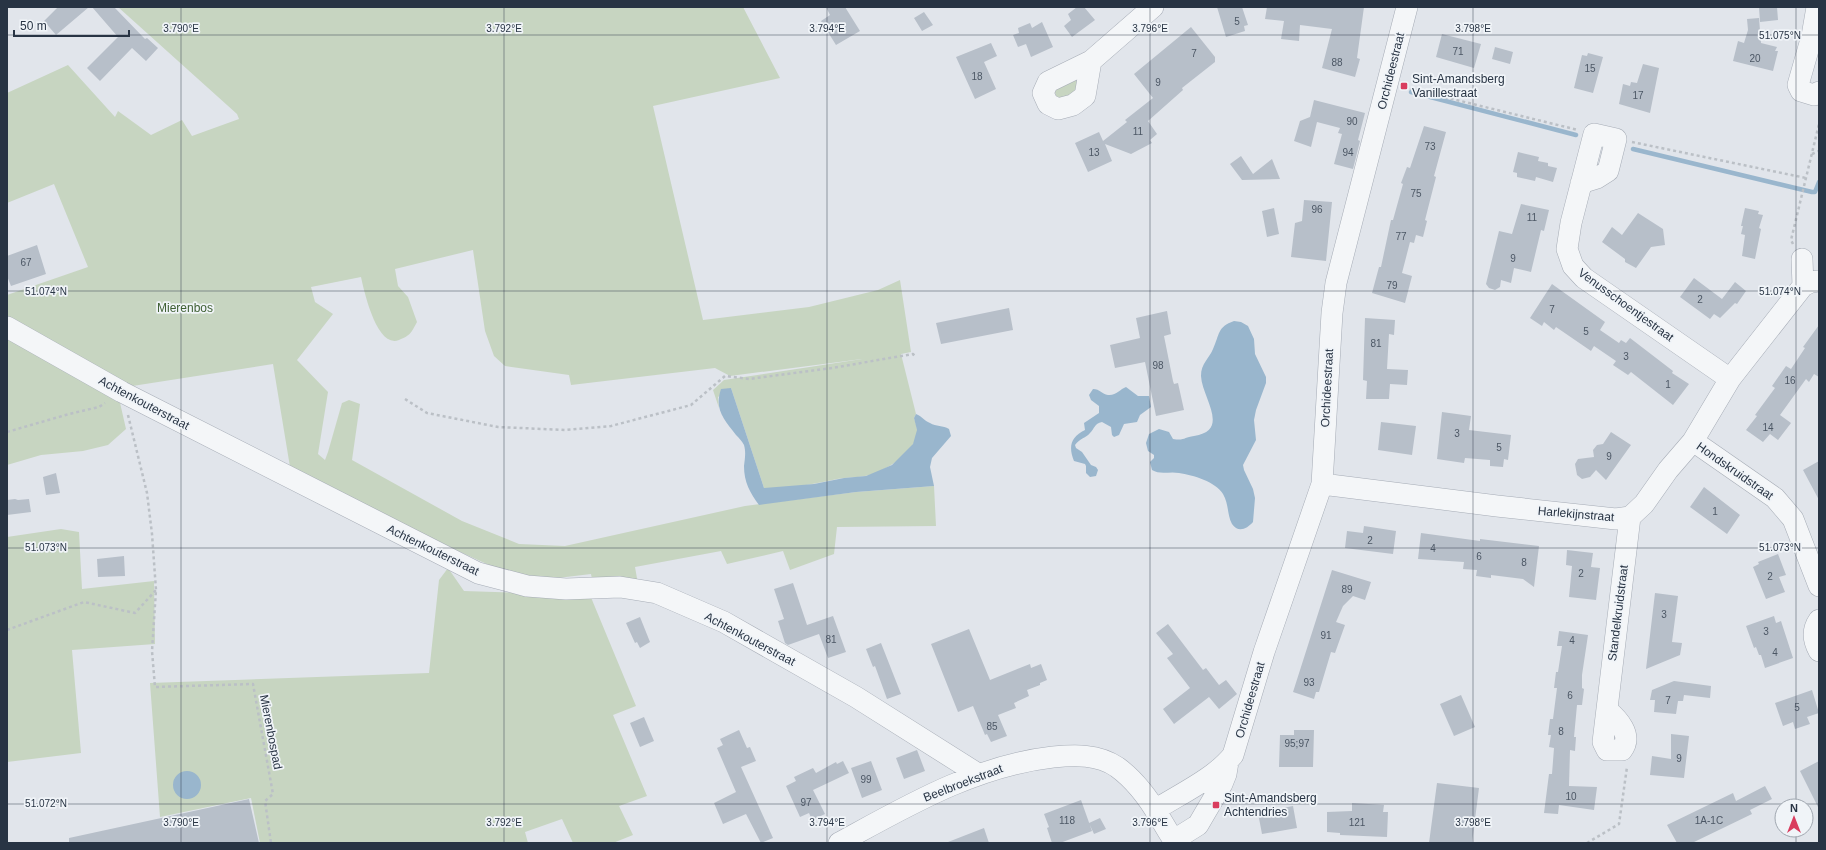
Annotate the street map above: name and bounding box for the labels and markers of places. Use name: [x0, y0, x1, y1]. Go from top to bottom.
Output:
place label: Sint-Amandsberg Vanillestraat: [1412, 72, 1505, 100]
marker: Sint-Amandsberg Vanillestraat: [1399, 81, 1409, 91]
place label: Sint-Amandsberg Achtendries: [1224, 791, 1317, 819]
marker: Sint-Amandsberg Achtendries: [1211, 800, 1221, 810]

